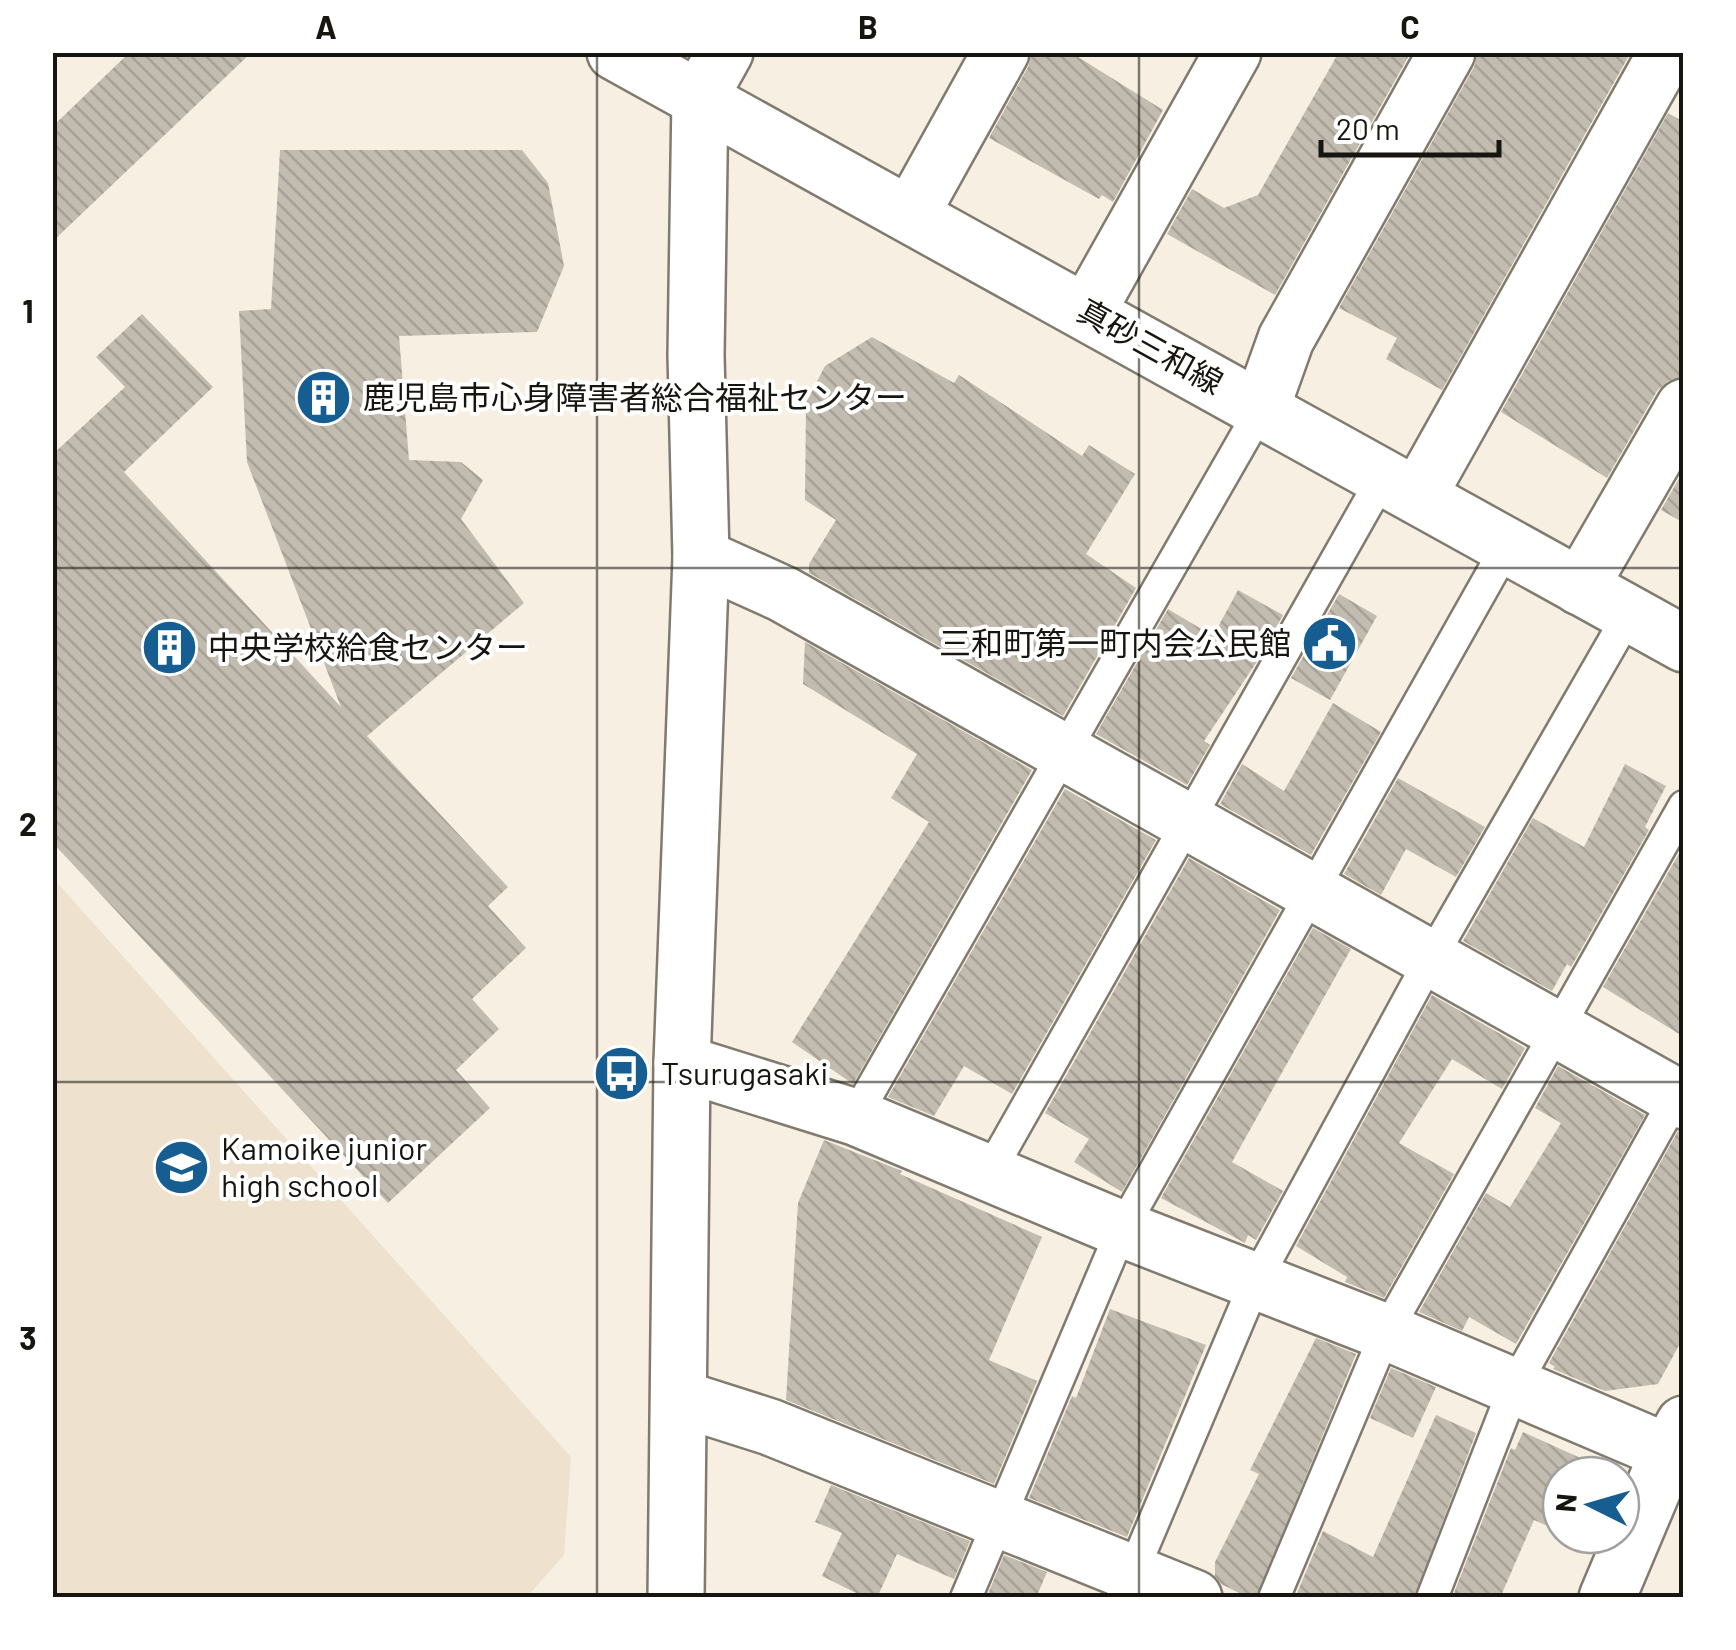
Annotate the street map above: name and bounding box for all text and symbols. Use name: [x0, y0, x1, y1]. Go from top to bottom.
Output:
text: A: [315, 7, 337, 45]
text: B: [858, 7, 878, 45]
text: C: [1400, 7, 1420, 45]
scale bar: [1321, 95, 1498, 157]
text: 20 m: [1336, 110, 1400, 146]
street label: 真砂三和線: [1072, 290, 1230, 401]
text: 1: [22, 291, 34, 329]
building icon: 鹿児島市心身障害者総合福祉センター: [294, 368, 354, 428]
place label: 鹿児島市心身障害者総合福祉センター: [363, 377, 907, 415]
public building icon: 三和町第一町内会公民館: [1300, 614, 1360, 674]
building icon: 中央学校給食センター: [139, 618, 199, 678]
place label: 三和町第一町内会公民館: [939, 623, 1291, 661]
place label: 中央学校給食センター: [208, 627, 528, 665]
text: 2: [19, 804, 37, 842]
bus stop icon: Tsurugasaki: [592, 1044, 652, 1104]
place label: Tsurugasaki: [661, 1053, 828, 1091]
place label: Kamoike junior high school: [221, 1128, 427, 1203]
school or university icon: Kamoike junior high school: [152, 1137, 212, 1197]
text: 3: [19, 1318, 37, 1356]
north arrow: [1541, 1455, 1641, 1555]
text: N: [1547, 1492, 1583, 1513]

